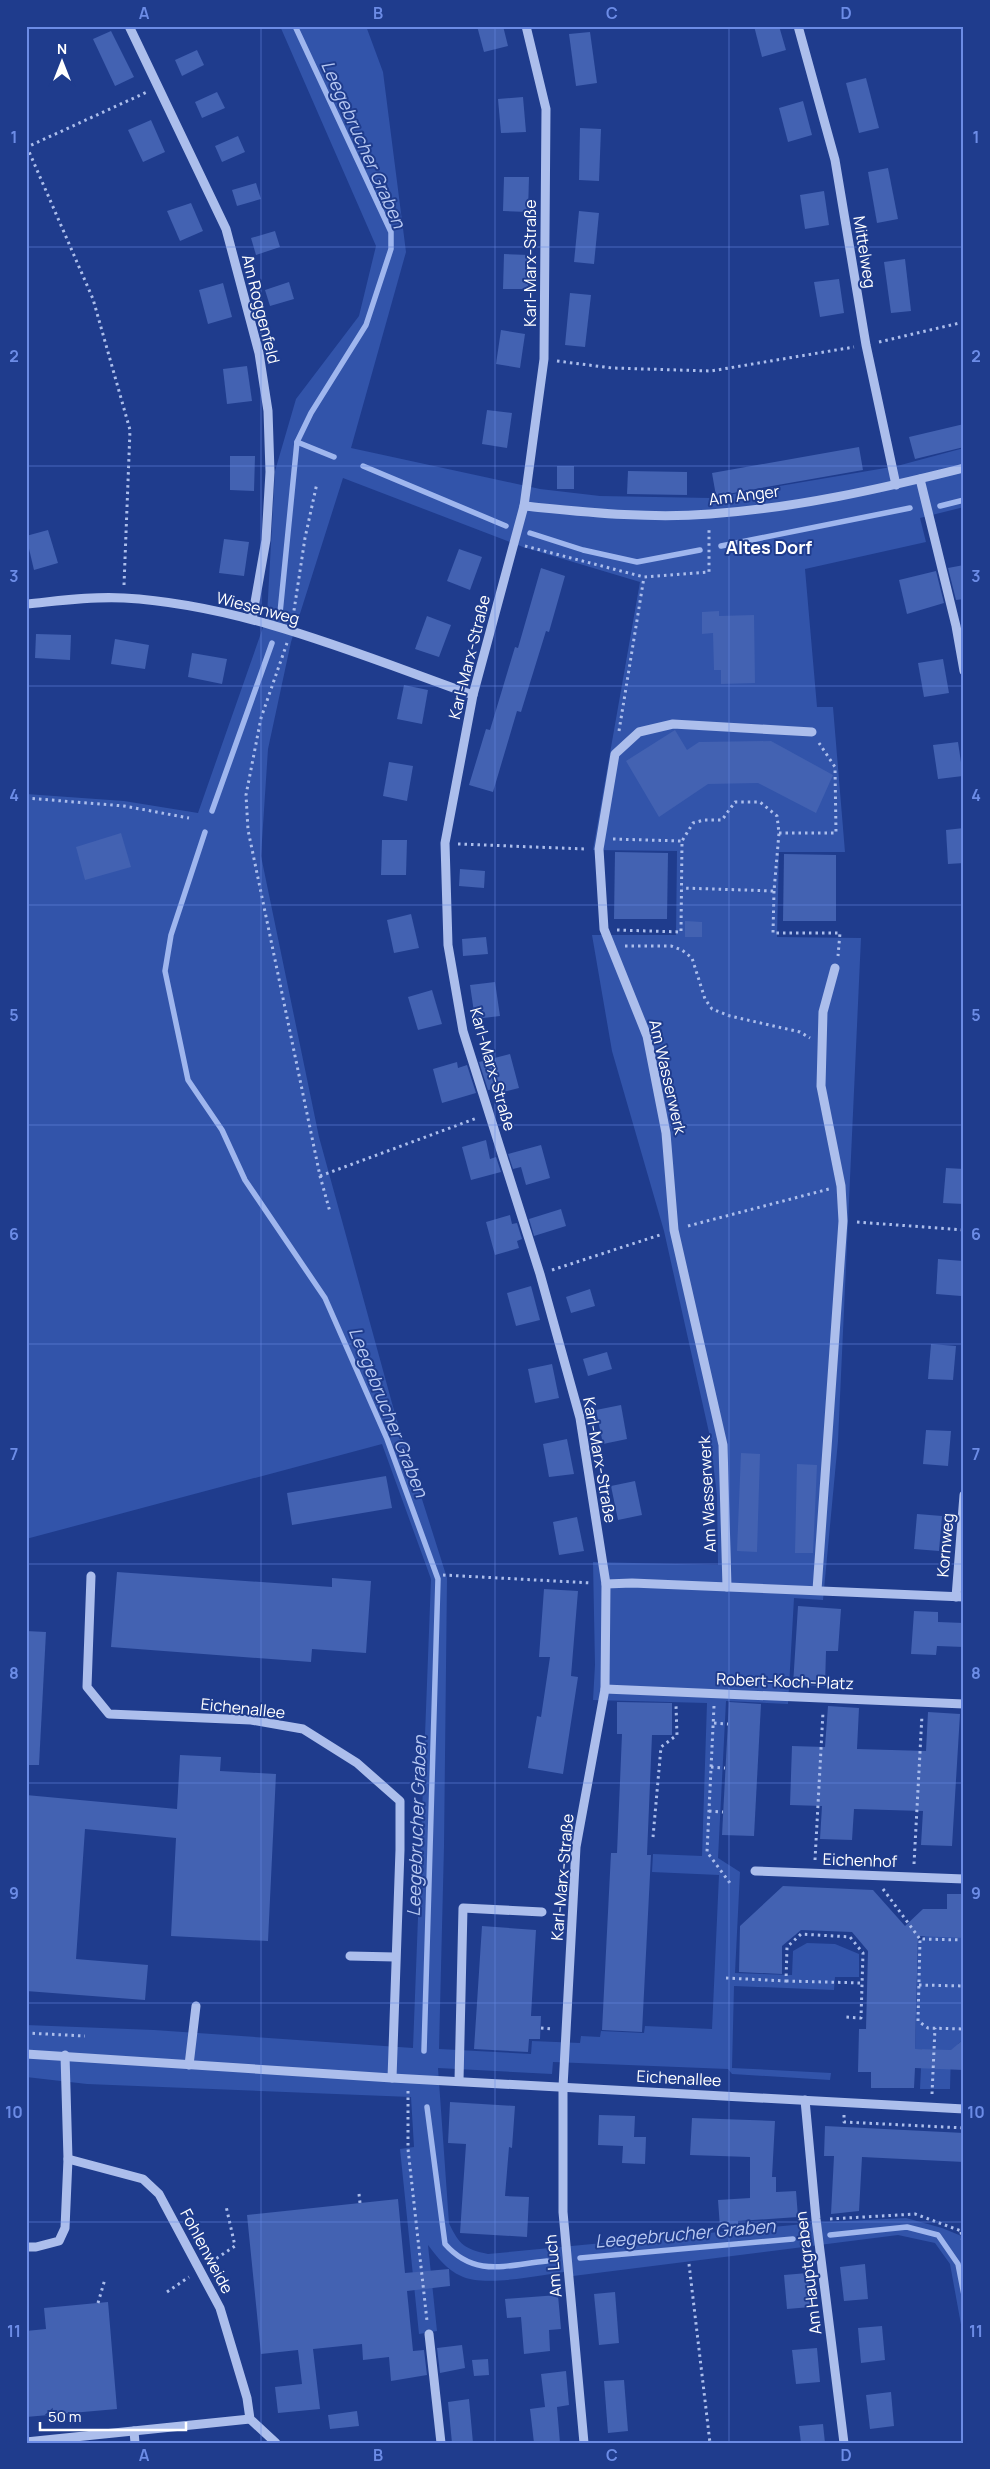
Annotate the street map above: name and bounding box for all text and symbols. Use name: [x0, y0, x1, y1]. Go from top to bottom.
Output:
text: A: [139, 2, 150, 24]
text: B: [373, 2, 383, 24]
text: C: [606, 2, 618, 24]
text: D: [840, 2, 852, 24]
north arrow: [38, 38, 88, 88]
text: N: [57, 39, 67, 58]
water label: Leegebrucher Graben: [316, 56, 412, 233]
text: 1: [10, 126, 18, 148]
text: 1: [972, 126, 980, 148]
street label: Karl-Marx-Straße: [519, 199, 541, 327]
street label: Mittelweg: [848, 214, 882, 290]
street label: Am Roggenfeld: [237, 252, 285, 366]
text: 2: [9, 345, 19, 367]
text: 2: [971, 345, 981, 367]
street label: Am Anger: [707, 480, 781, 510]
district label: Altes Dorf: [726, 535, 812, 559]
text: 3: [9, 565, 19, 587]
text: 3: [971, 565, 981, 587]
street label: Wiesenweg: [214, 586, 302, 630]
street label: Karl-Marx-Straße: [443, 593, 495, 721]
text: 4: [9, 784, 19, 806]
text: 4: [971, 784, 981, 806]
text: 5: [9, 1004, 19, 1026]
text: 5: [971, 1004, 981, 1026]
street label: Karl-Marx-Straße: [465, 1005, 521, 1133]
street label: Am Wasserwerk: [644, 1018, 692, 1137]
text: 6: [9, 1223, 19, 1245]
text: 6: [971, 1223, 981, 1245]
water label: Leegebrucher Graben: [344, 1324, 435, 1502]
street label: Karl-Marx-Straße: [578, 1395, 622, 1525]
street label: Am Wasserwerk: [693, 1434, 721, 1553]
text: 7: [10, 1443, 18, 1465]
text: 7: [972, 1443, 980, 1465]
street label: Kornweg: [931, 1512, 959, 1578]
text: 8: [9, 1662, 19, 1684]
text: 8: [971, 1662, 981, 1684]
street label: Robert-Koch-Platz: [716, 1668, 854, 1694]
street label: Eichenallee: [200, 1693, 286, 1723]
water label: Leegebrucher Graben: [401, 1734, 431, 1917]
street label: Karl-Marx-Straße: [545, 1813, 579, 1941]
street label: Eichenhof: [822, 1848, 898, 1872]
text: 9: [9, 1882, 19, 1904]
text: 9: [971, 1882, 981, 1904]
street label: Eichenallee: [636, 2065, 722, 2091]
text: 10: [5, 2101, 23, 2123]
text: 10: [967, 2101, 985, 2123]
street label: Fohlenweide: [175, 2205, 239, 2297]
street label: Am Hauptgraben: [790, 2210, 826, 2336]
water label: Leegebrucher Graben: [594, 2213, 777, 2253]
street label: Am Luch: [539, 2234, 567, 2298]
text: 11: [7, 2320, 21, 2342]
text: 11: [969, 2320, 983, 2342]
scale bar: [40, 2399, 186, 2431]
text: 50 m: [48, 2406, 82, 2427]
text: A: [139, 2444, 150, 2466]
text: B: [373, 2444, 383, 2466]
text: C: [606, 2444, 618, 2466]
text: D: [840, 2444, 852, 2466]

